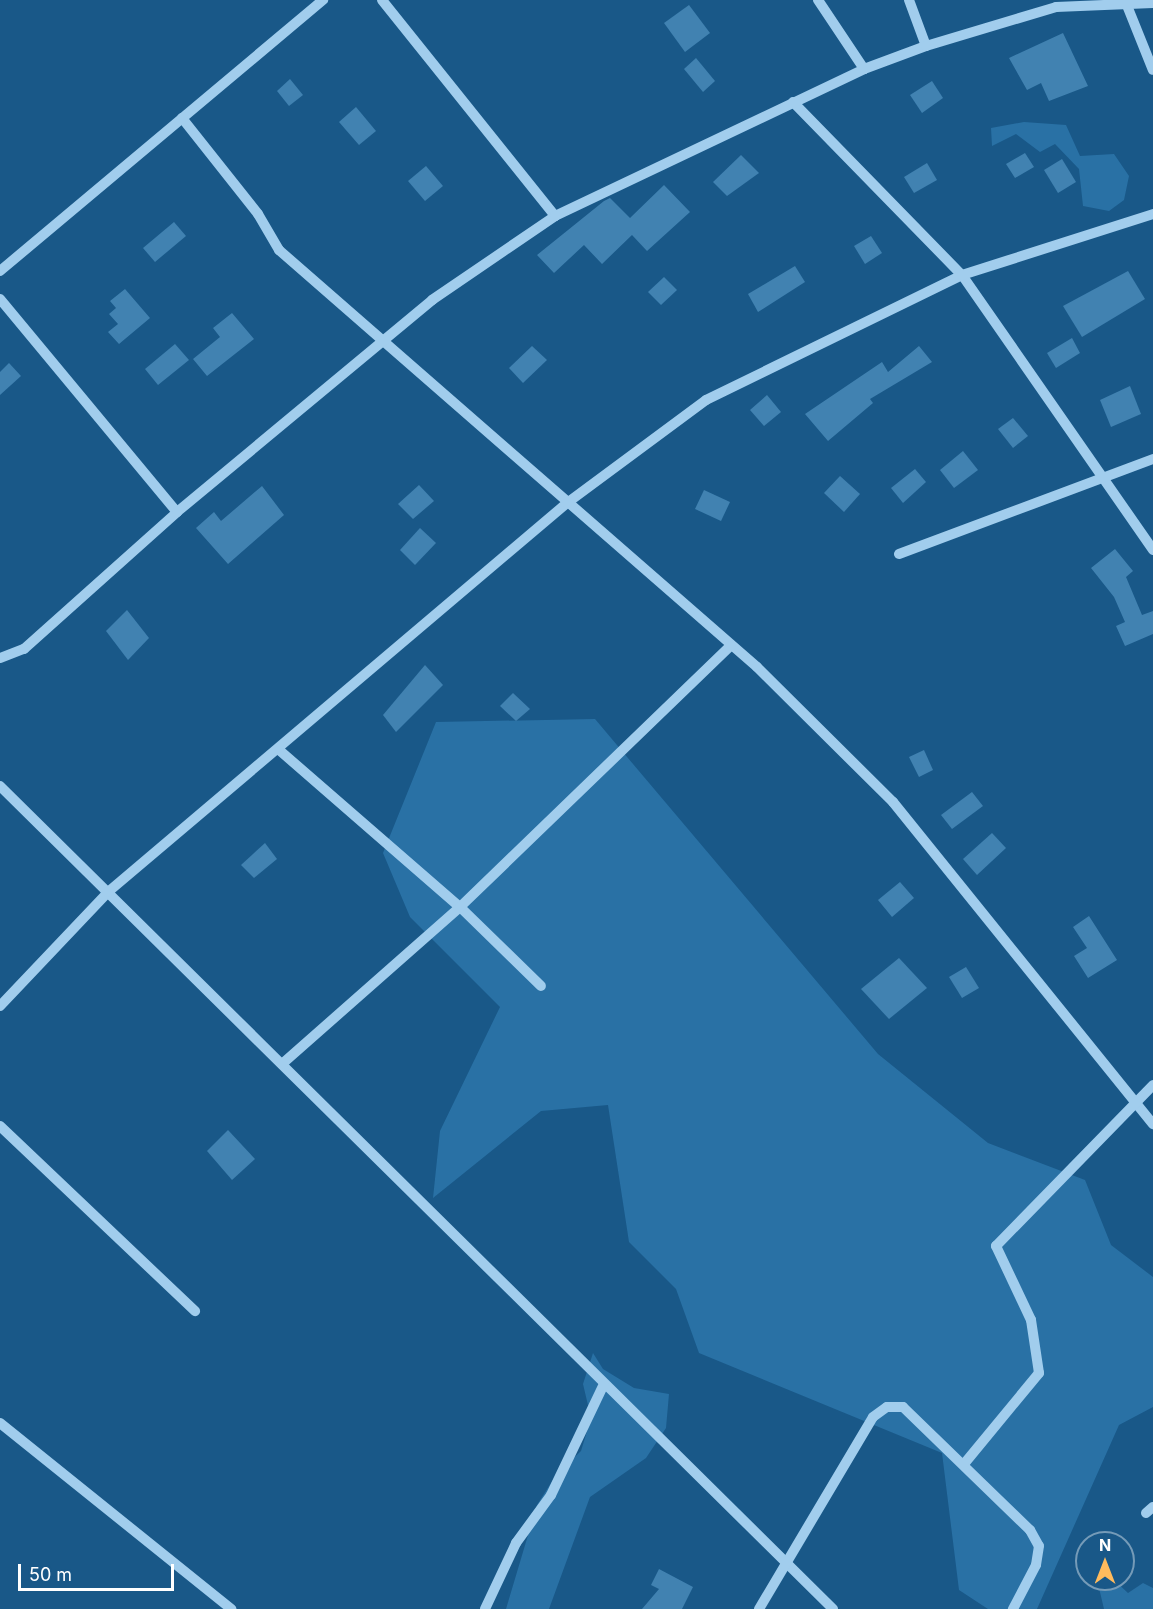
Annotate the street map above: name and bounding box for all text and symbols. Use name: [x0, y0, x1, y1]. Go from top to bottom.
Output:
north arrow: [1075, 1531, 1135, 1591]
text: N: [1099, 1535, 1111, 1555]
scale bar: [21, 1552, 177, 1590]
text: 50 m: [29, 1564, 72, 1585]

